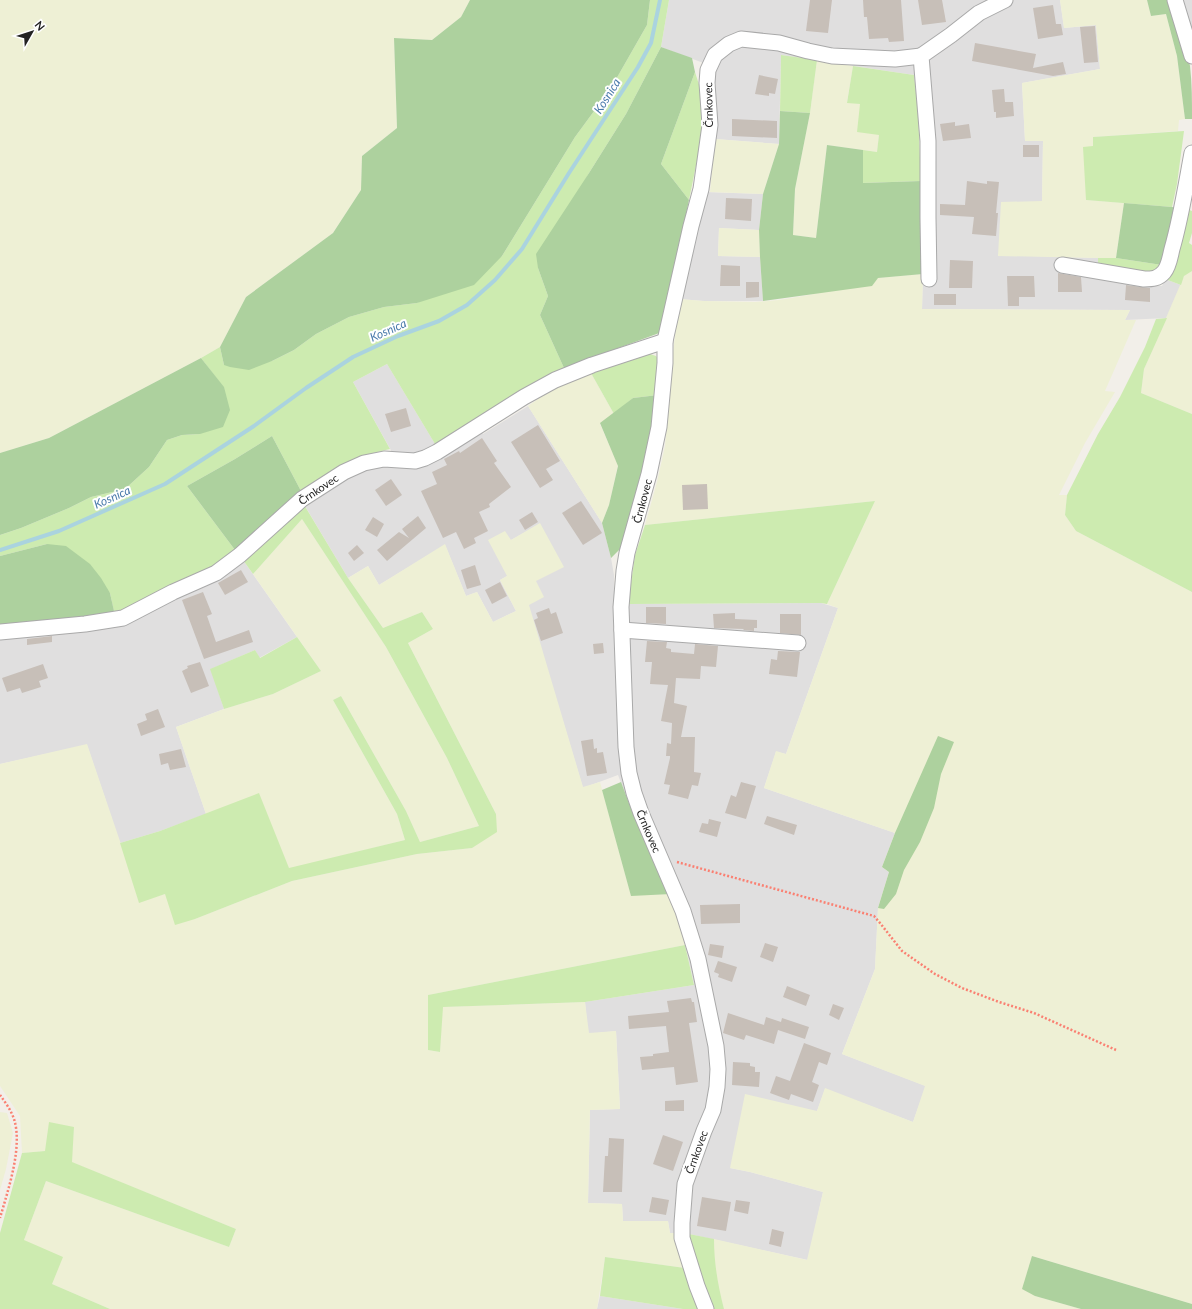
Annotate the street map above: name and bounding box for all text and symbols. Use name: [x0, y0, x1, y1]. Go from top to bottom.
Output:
north arrow: [12, 12, 52, 52]
text: N: [32, 18, 48, 33]
water label: Kosnica: [590, 76, 624, 116]
street label: Črnkovec: [701, 82, 715, 128]
water label: Kosnica: [367, 315, 409, 345]
street label: Črnkovec: [296, 471, 340, 507]
street label: Črnkovec: [630, 477, 654, 525]
water label: Kosnica: [91, 482, 133, 512]
street label: Črnkovec: [634, 808, 664, 854]
street label: Črnkovec: [682, 1128, 710, 1176]

